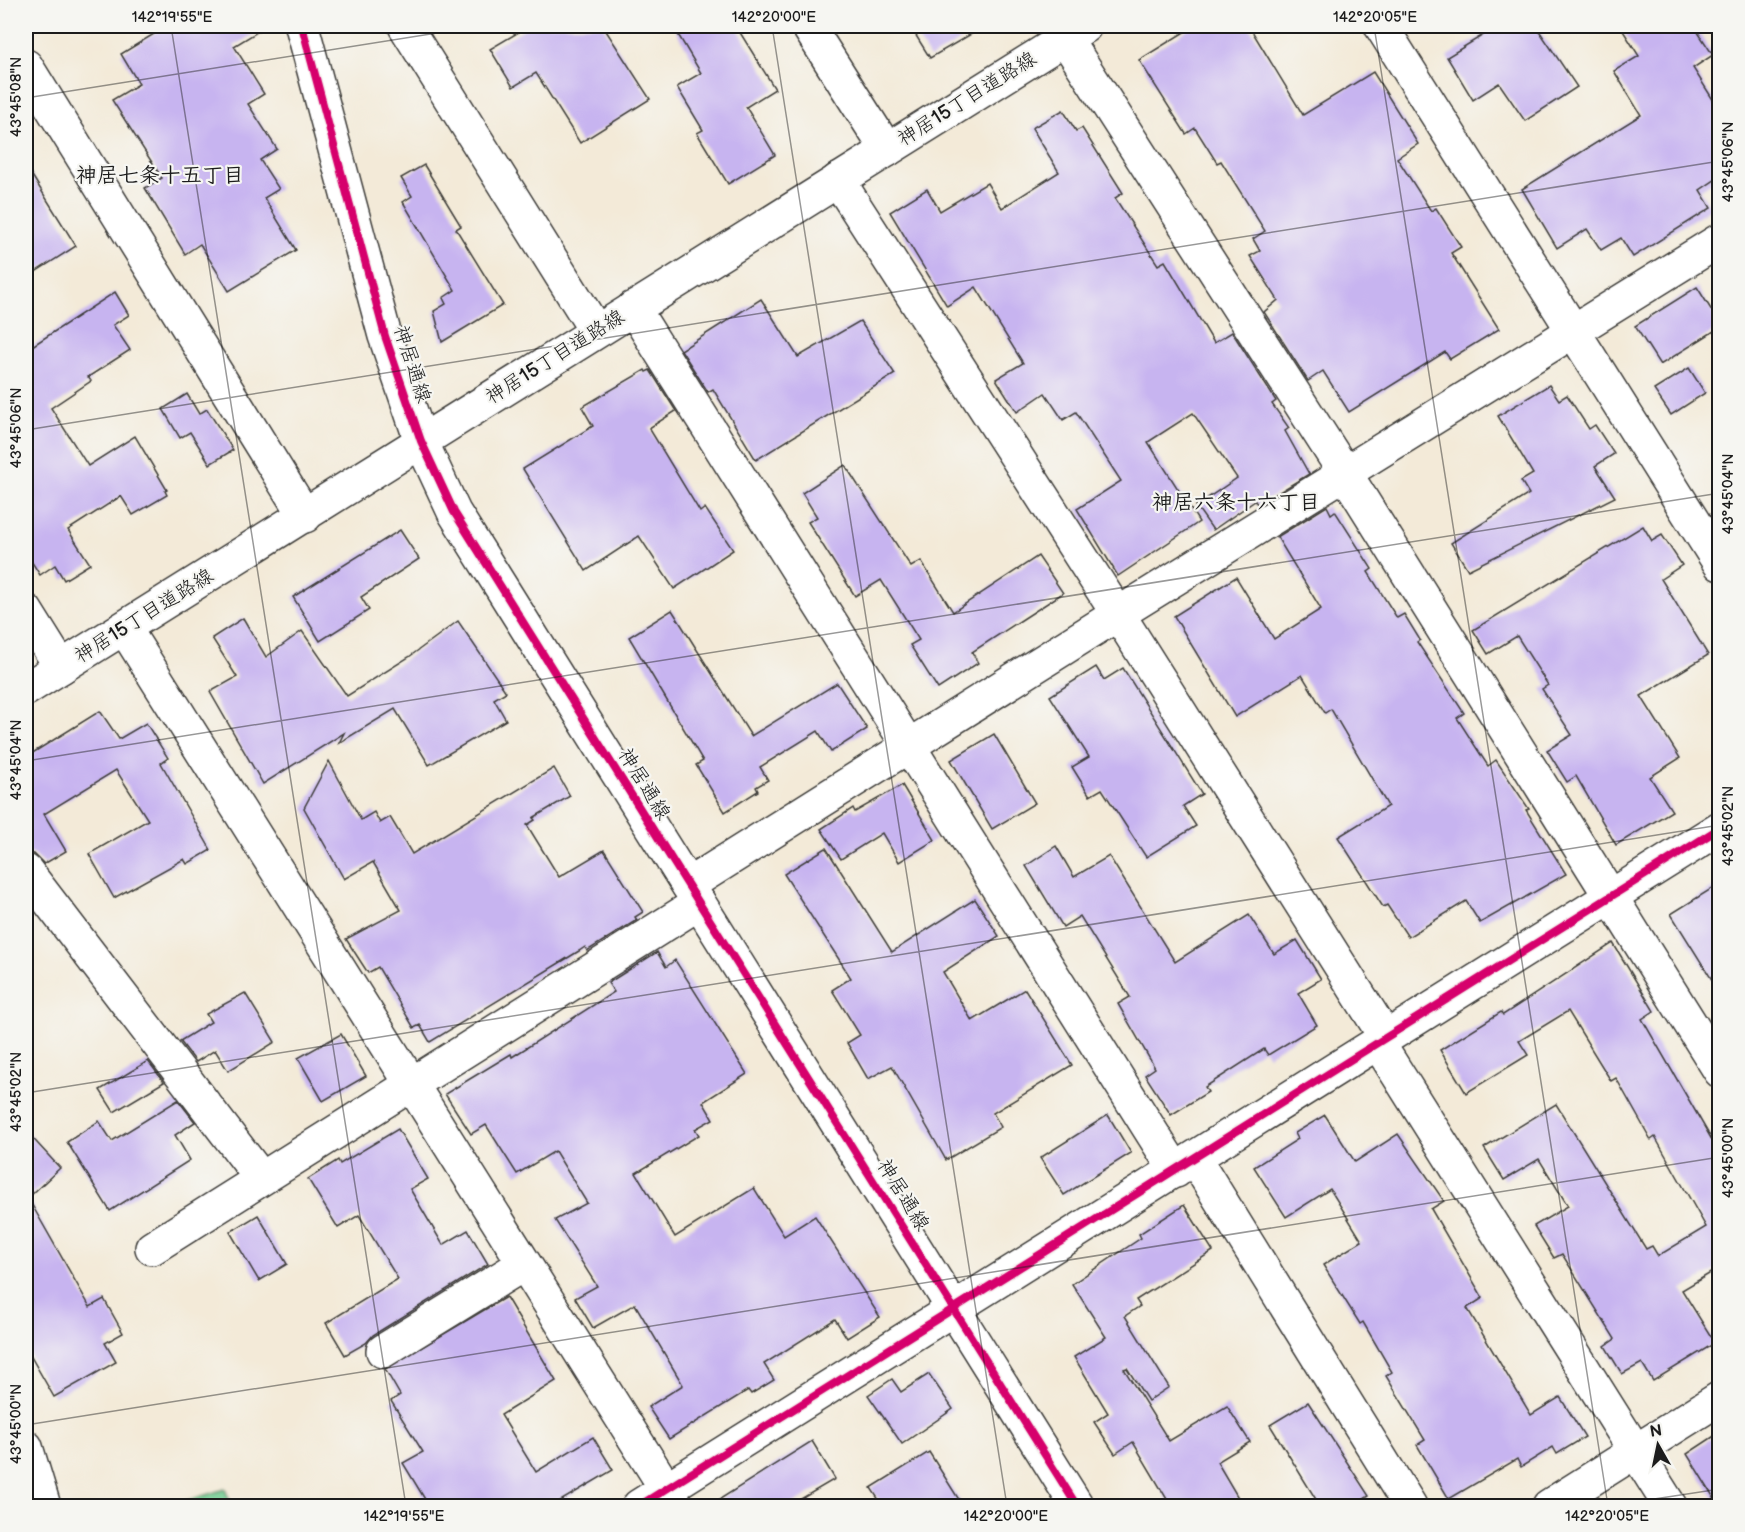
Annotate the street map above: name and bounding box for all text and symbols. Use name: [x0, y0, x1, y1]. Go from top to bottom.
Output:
text: 142°19'55"E: [132, 8, 212, 27]
text: 142°20'00"E: [732, 8, 816, 27]
text: 142°20'05"E: [1333, 8, 1417, 27]
street label: 神居15丁目道路線: [893, 47, 1041, 151]
text: 43°45'08"N: [7, 57, 26, 137]
text: 43°45'06"N: [1719, 122, 1738, 202]
district label: 神居七条十五丁目: [76, 163, 244, 188]
street label: 神居15丁目道路線: [481, 305, 629, 409]
street label: 神居通線: [388, 322, 436, 406]
text: 43°45'06"N: [7, 388, 26, 468]
text: 43°45'04"N: [1719, 454, 1738, 534]
district label: 神居六条十六丁目: [1152, 490, 1320, 515]
street label: 神居15丁目道路線: [70, 564, 218, 668]
text: 43°45'04"N: [7, 720, 26, 800]
street label: 神居通線: [613, 744, 675, 824]
text: 43°45'02"N: [1719, 786, 1738, 866]
text: 43°45'02"N: [7, 1052, 26, 1132]
text: 43°45'00"N: [1719, 1118, 1738, 1198]
street label: 神居通線: [872, 1155, 934, 1235]
text: 43°45'00"N: [7, 1384, 26, 1464]
north arrow: [1628, 1415, 1688, 1475]
text: N: [1648, 1421, 1663, 1442]
text: 142°19'55"E: [364, 1507, 444, 1526]
text: 142°20'00"E: [964, 1507, 1048, 1526]
text: 142°20'05"E: [1565, 1507, 1649, 1526]

